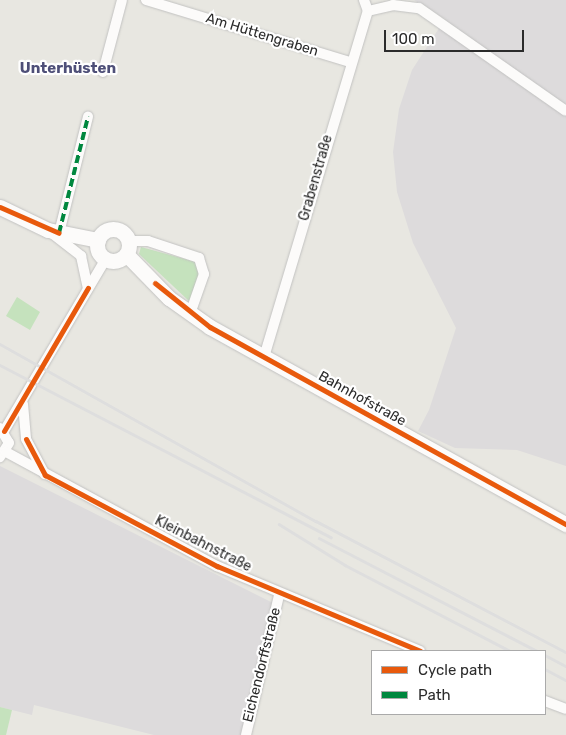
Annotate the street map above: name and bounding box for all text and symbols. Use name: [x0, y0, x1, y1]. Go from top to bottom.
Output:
street label: Am Hüttengraben: [204, 10, 320, 60]
scale bar: [386, 20, 526, 52]
text: 100 m: [392, 30, 434, 48]
district label: Unterhüsten: [20, 60, 116, 78]
street label: Grabenstraße: [296, 133, 336, 223]
street label: Bahnhofstraße: [315, 368, 409, 430]
street label: Kleinbahnstraße: [152, 512, 254, 576]
street label: Eichendorffstraße: [240, 606, 284, 724]
legend: [371, 650, 546, 715]
text: Cycle path: [418, 661, 492, 679]
text: Path: [418, 686, 451, 704]

